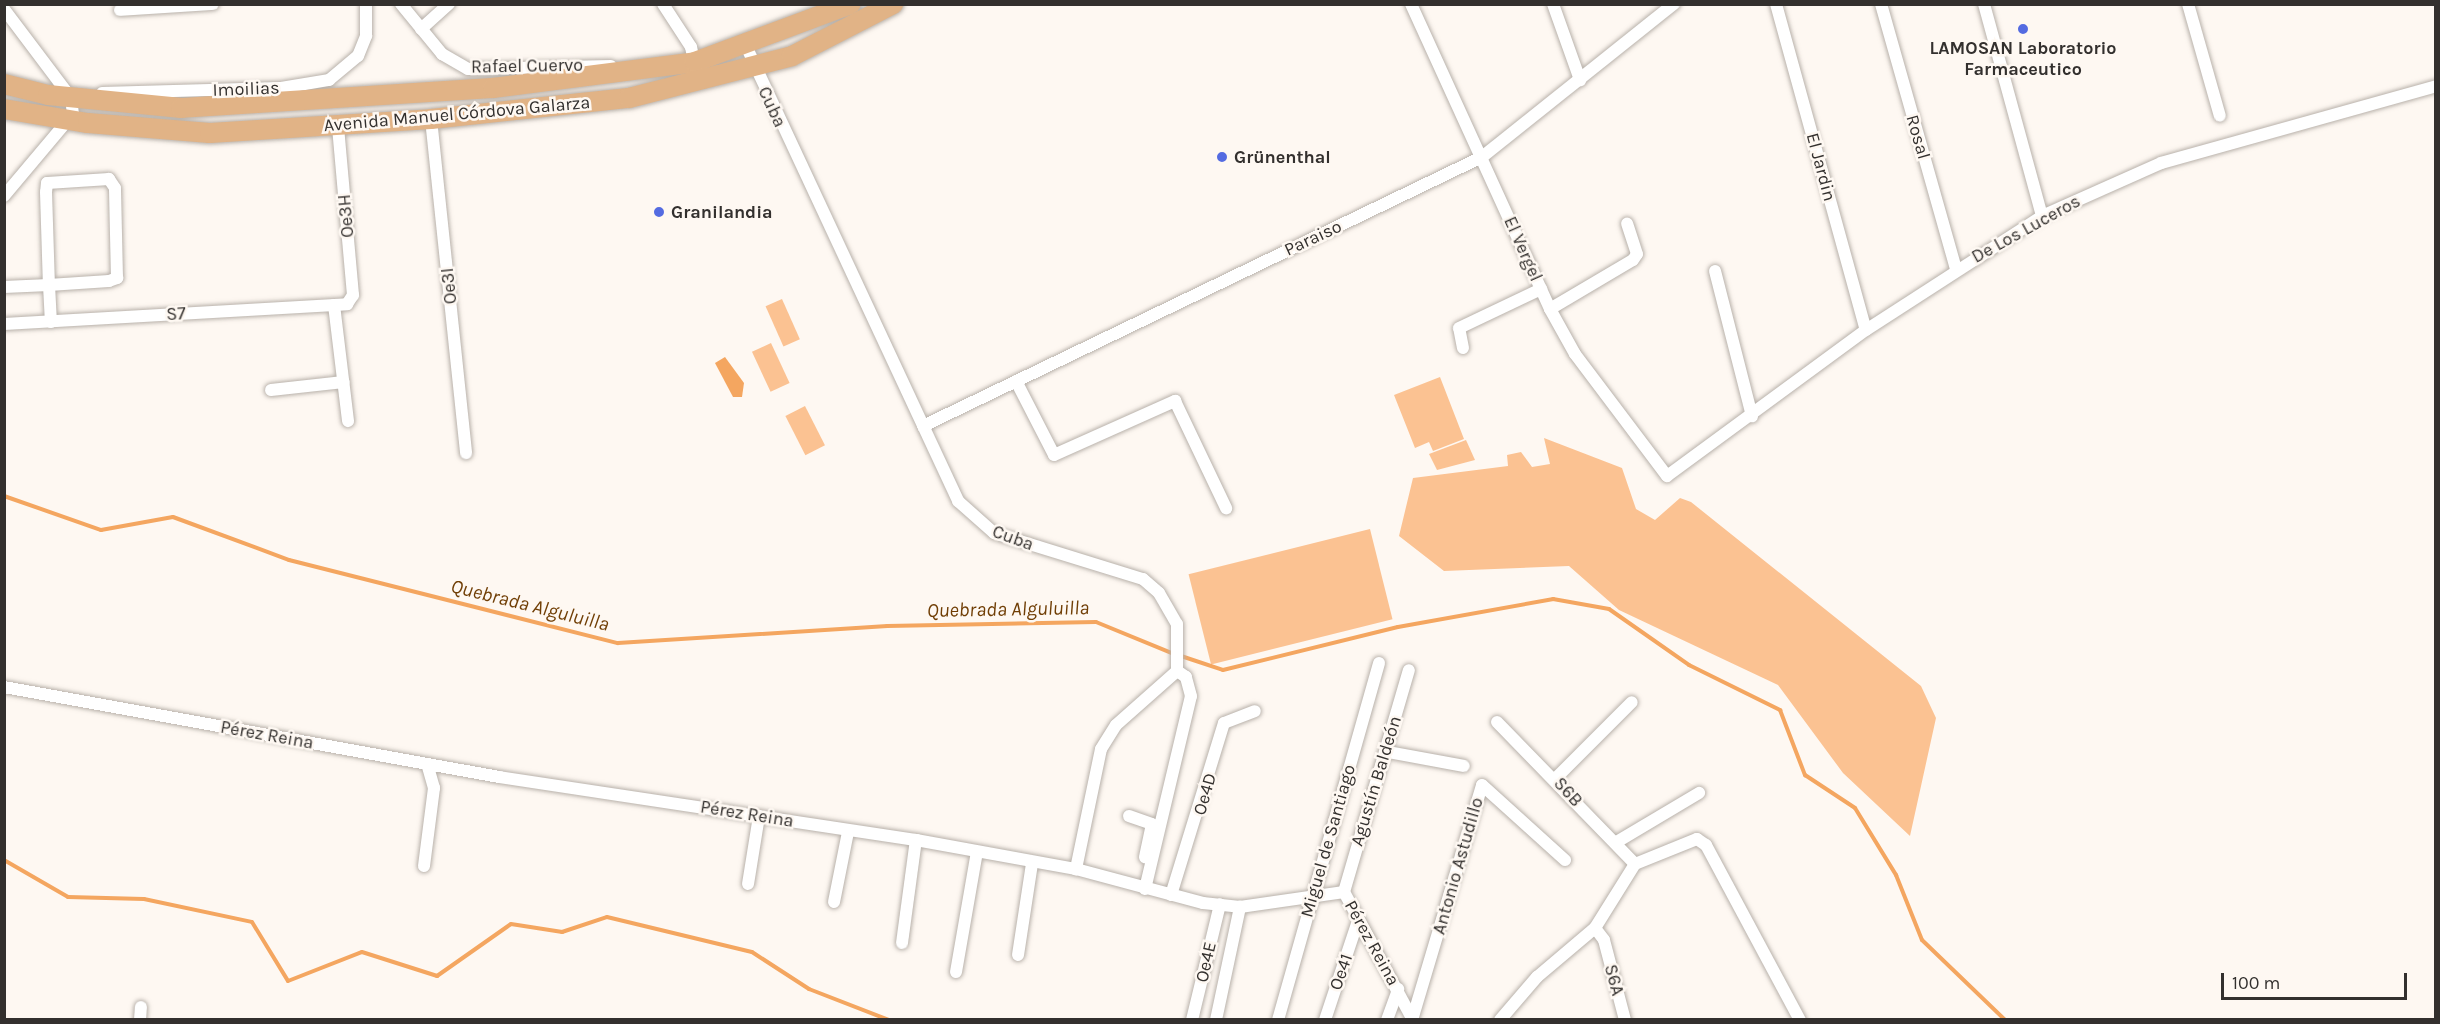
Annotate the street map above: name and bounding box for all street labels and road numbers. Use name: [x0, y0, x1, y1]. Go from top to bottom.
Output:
street label: Rafael Cuervo: [471, 54, 583, 78]
street label: Imoilias: [212, 77, 280, 101]
street label: Cuba: [753, 83, 791, 131]
street label: Avenida Manuel Córdova Galarza: [323, 92, 591, 136]
street label: Rosal: [1901, 112, 1935, 162]
street label: El Jardin: [1802, 130, 1840, 204]
street label: De Los Luceros: [1968, 190, 2084, 268]
street label: Oe3H: [333, 193, 359, 239]
street label: El Vergel: [1499, 213, 1547, 285]
street label: Paraiso: [1281, 215, 1345, 261]
street label: Oe3I: [436, 267, 462, 305]
street label: S7: [166, 303, 186, 325]
street label: Cuba: [989, 521, 1037, 555]
street label: Agustín Baldeón: [1346, 713, 1406, 849]
street label: Pérez Reina: [219, 716, 315, 754]
street label: Miguel de Santiago: [1296, 762, 1360, 920]
street label: Oe4D: [1189, 770, 1221, 818]
street label: S6B: [1549, 773, 1587, 811]
street label: Antonio Astudillo: [1428, 795, 1488, 937]
street label: Pérez Reina: [699, 796, 795, 832]
street label: Pérez Reina: [1340, 897, 1404, 989]
street label: Oe4E: [1191, 940, 1221, 984]
street label: Oe41: [1325, 951, 1357, 993]
street label: S6A: [1599, 962, 1629, 998]

